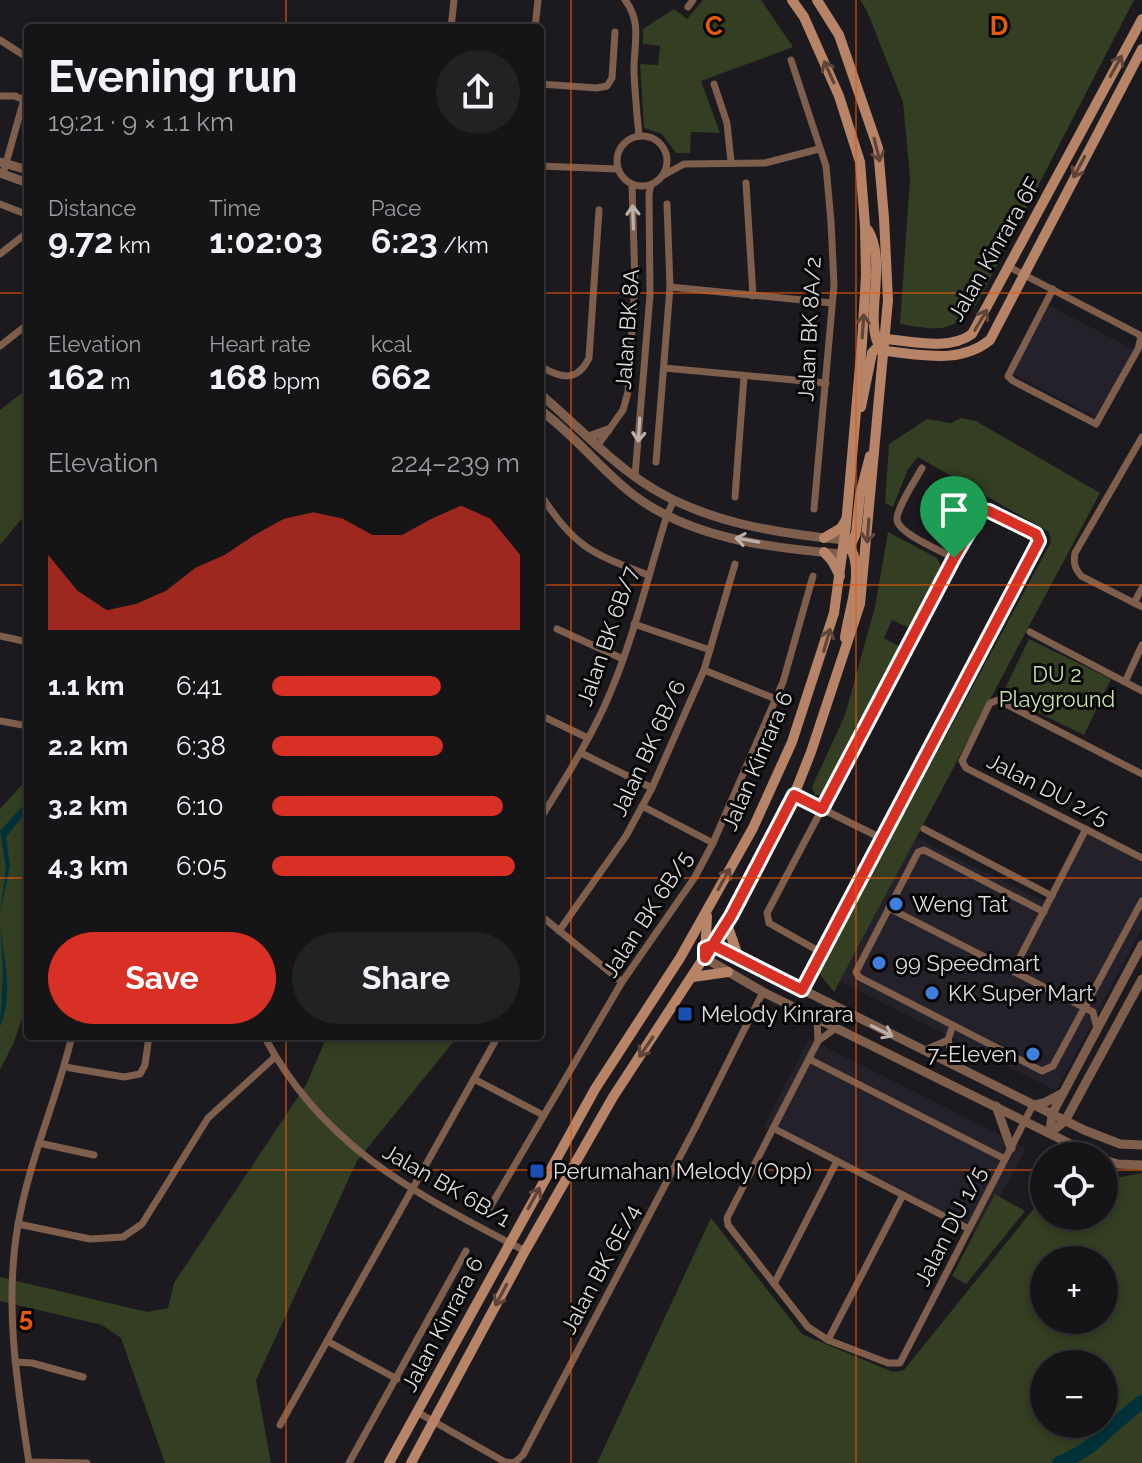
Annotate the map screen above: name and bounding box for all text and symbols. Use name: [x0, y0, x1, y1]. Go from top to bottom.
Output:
text: C: [705, 11, 723, 41]
text: D: [990, 11, 1008, 41]
button: share: [436, 50, 520, 134]
text: Evening run: [48, 51, 297, 102]
one-way arrow: [1109, 55, 1125, 78]
one-way arrow: [820, 61, 835, 85]
text: 19:21 · 9 × 1.1 km: [48, 107, 234, 137]
one-way arrow: [870, 136, 885, 162]
one-way arrow: [1070, 155, 1086, 179]
street label: Jalan Kinrara 6F: [942, 172, 1046, 326]
text: Distance: [48, 195, 136, 221]
text: Time: [209, 195, 261, 221]
text: Pace: [371, 195, 421, 221]
one-way arrow: [626, 204, 641, 231]
text: 9.72: [48, 221, 113, 261]
text: 1:02:03: [209, 221, 323, 261]
text: 6:23: [371, 221, 438, 261]
text: km: [113, 232, 151, 258]
text: /km: [438, 232, 489, 258]
street label: Jalan BK 8A/2: [792, 256, 826, 402]
street label: Jalan BK 8A: [610, 268, 644, 390]
one-way arrow: [973, 309, 989, 332]
one-way arrow: [856, 313, 871, 340]
text: Elevation: [48, 331, 141, 357]
text: Heart rate: [209, 331, 311, 357]
text: kcal: [371, 331, 412, 357]
text: 162: [48, 357, 105, 397]
text: 168: [209, 357, 267, 397]
text: 662: [371, 357, 431, 397]
text: m: [105, 368, 130, 394]
text: bpm: [267, 368, 320, 394]
one-way arrow: [631, 416, 646, 443]
text: Elevation: [48, 448, 158, 478]
text: 224–239 m: [391, 448, 520, 478]
pin: [920, 476, 988, 558]
icon: arrive: [932, 488, 976, 532]
one-way arrow: [860, 517, 875, 544]
one-way arrow: [735, 532, 760, 547]
street label: Jalan BK 6B/7: [571, 563, 643, 709]
one-way arrow: [820, 628, 835, 654]
park label: DU 2 Playground: [999, 661, 1115, 712]
text: 1.1 km: [48, 671, 125, 701]
text: 6:41: [176, 671, 222, 701]
street label: Jalan BK 6B/6: [605, 676, 691, 820]
street label: Jalan Kinrara 6: [716, 687, 798, 835]
text: 2.2 km: [48, 731, 128, 761]
text: 6:38: [176, 731, 226, 761]
street label: Jalan DU 2/5: [983, 747, 1113, 831]
text: 3.2 km: [48, 791, 128, 821]
text: 6:10: [176, 791, 224, 821]
street label: Jalan BK 6B/5: [597, 846, 697, 982]
text: 4.3 km: [48, 851, 128, 881]
text: 6:05: [176, 851, 227, 881]
one-way arrow: [717, 867, 732, 891]
place label: Weng Tat: [912, 891, 1009, 917]
marker: Weng Tat: [887, 895, 905, 913]
button: Save: [48, 932, 276, 1024]
button: Share: [292, 932, 520, 1024]
place label: 99 Speedmart: [895, 950, 1041, 976]
marker: 99 Speedmart: [870, 954, 888, 972]
place label: KK Super Mart: [948, 980, 1094, 1006]
marker: KK Super Mart: [923, 984, 941, 1002]
place label: Melody Kinrara: [701, 1001, 854, 1027]
marker: Melody Kinrara: [676, 1005, 694, 1023]
one-way arrow: [870, 1023, 894, 1039]
one-way arrow: [638, 1035, 655, 1057]
place label: 7-Eleven: [928, 1041, 1017, 1067]
marker: 7-Eleven: [1024, 1045, 1042, 1063]
street label: Jalan BK 6B/1: [379, 1138, 515, 1232]
map controls: [1030, 1142, 1118, 1438]
button: locate: [1030, 1142, 1118, 1230]
place label: Perumahan Melody (Opp): [553, 1158, 812, 1184]
marker: Perumahan Melody (Opp): [528, 1162, 546, 1180]
street label: Jalan DU 1/5: [909, 1162, 991, 1290]
one-way arrow: [526, 1187, 542, 1210]
street label: Jalan BK 6E/4: [555, 1200, 645, 1338]
button: +: [1030, 1246, 1118, 1334]
street label: Jalan Kinrara 6: [396, 1252, 488, 1396]
one-way arrow: [493, 1283, 509, 1307]
text: 5: [19, 1302, 33, 1332]
button: −: [1030, 1350, 1118, 1438]

